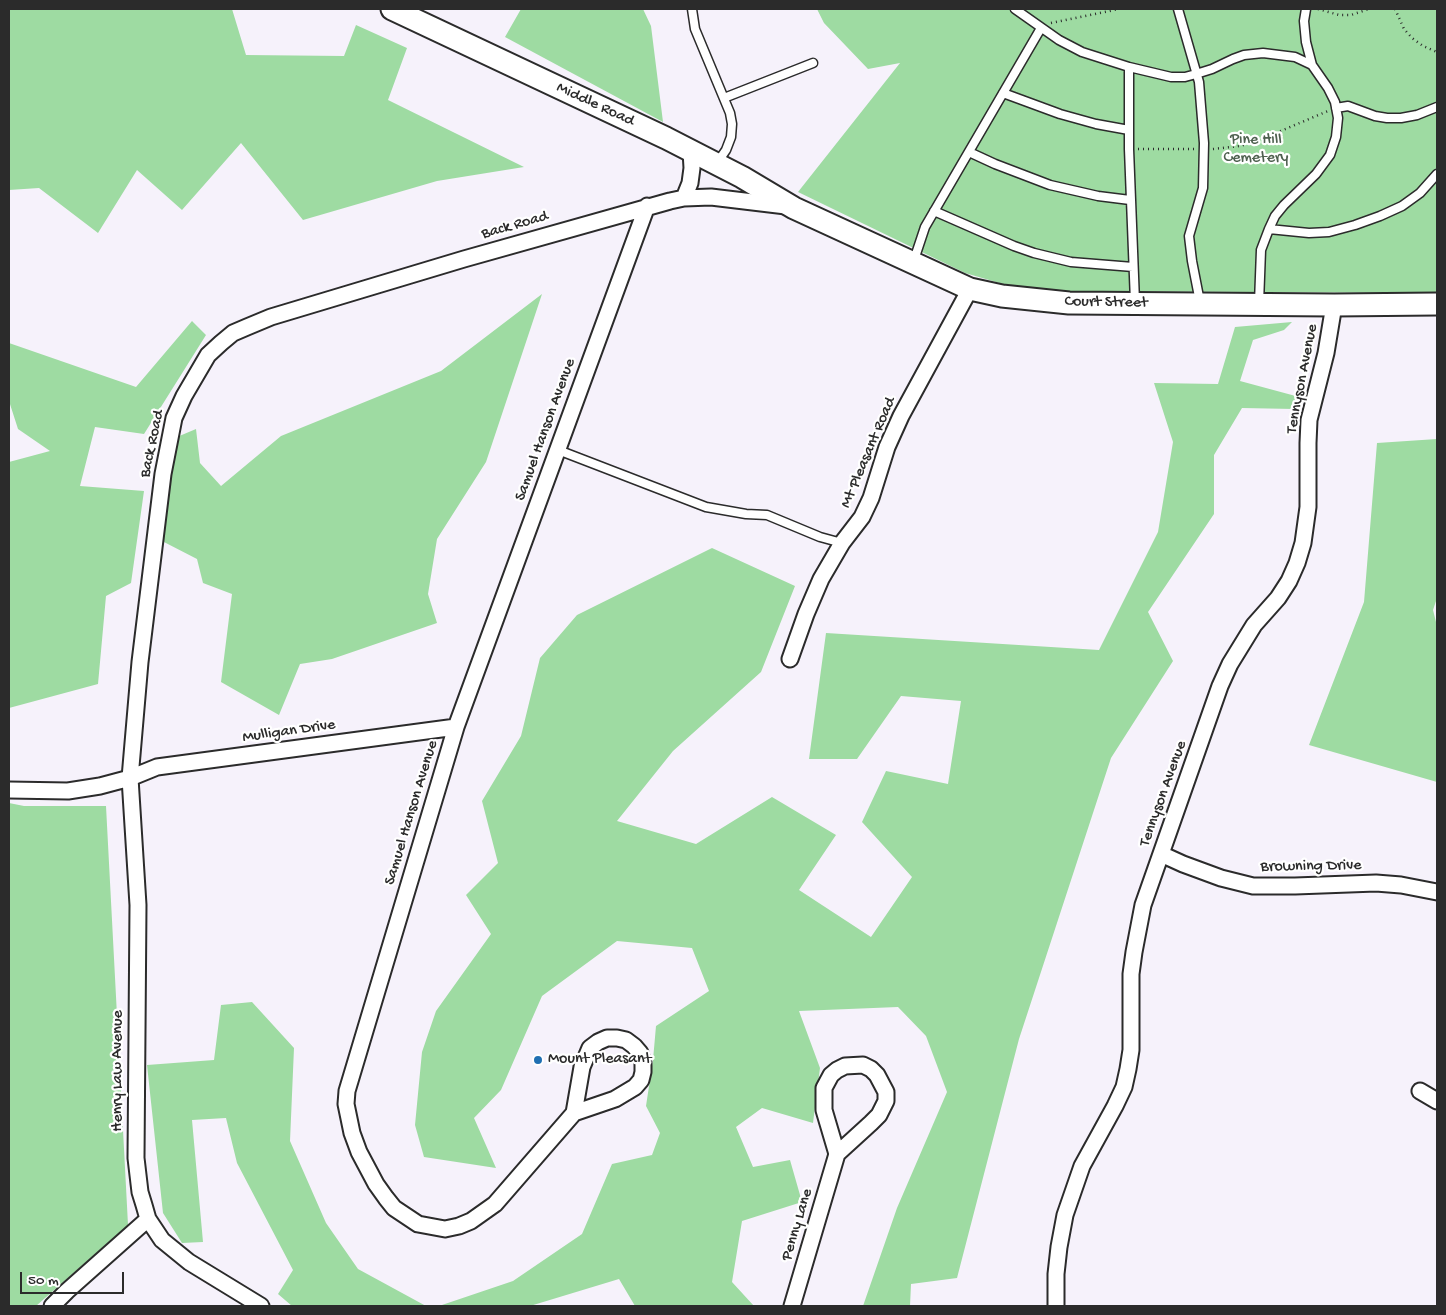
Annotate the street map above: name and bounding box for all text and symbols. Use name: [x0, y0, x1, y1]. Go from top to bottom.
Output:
street label: Middle Road: [553, 79, 637, 131]
park label: Pine Hill Cemetery: [1224, 131, 1288, 169]
street label: Back Road: [479, 207, 551, 245]
street label: Court Street: [1064, 293, 1148, 313]
street label: Tennyson Avenue: [1283, 323, 1323, 435]
street label: Samuel Hanson Avenue: [511, 356, 581, 504]
street label: Mt Pleasant Road: [837, 395, 901, 511]
street label: Back Road: [137, 409, 169, 479]
street label: Mulligan Drive: [241, 716, 337, 748]
street label: Samuel Hanson Avenue: [381, 738, 443, 888]
street label: Tennyson Avenue: [1136, 738, 1192, 850]
street label: Browning Drive: [1260, 857, 1362, 877]
street label: Henry Law Avenue: [109, 1010, 129, 1132]
place label: Mount Pleasant: [548, 1050, 651, 1070]
marker: Mount Pleasant: [532, 1054, 544, 1066]
street label: Penny Lane: [778, 1187, 818, 1263]
scale bar: [22, 1262, 126, 1294]
text: 50 m: [28, 1272, 59, 1290]

